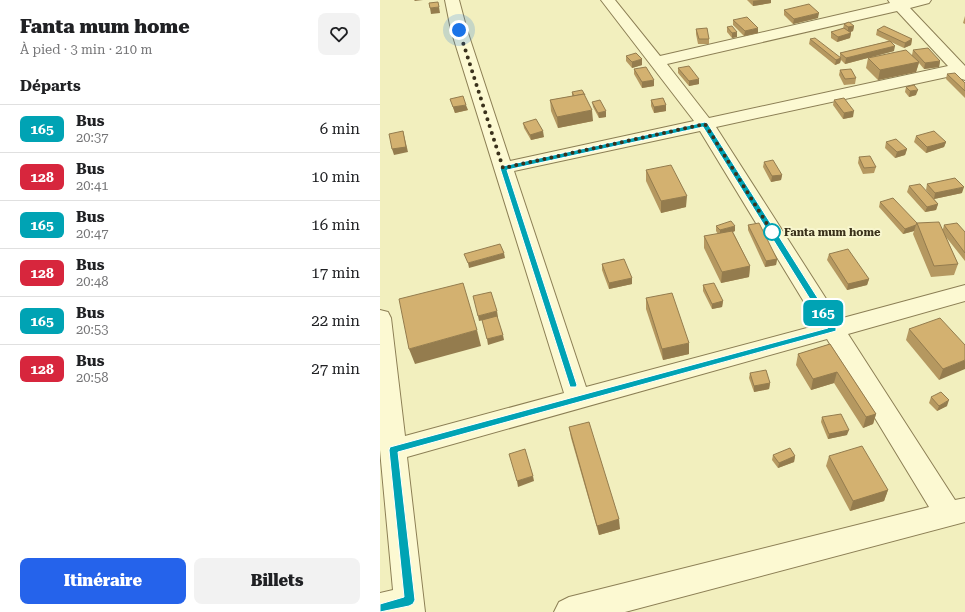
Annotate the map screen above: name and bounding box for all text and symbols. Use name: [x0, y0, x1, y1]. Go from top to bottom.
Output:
button: heart: [318, 13, 360, 55]
text: Fanta mum home: [20, 15, 190, 38]
your location: [449, 20, 469, 40]
text: À pied · 3 min · 210 m: [20, 42, 152, 57]
text: Départs: [20, 77, 81, 95]
text: Bus: [76, 112, 104, 130]
text: 6 min: [320, 120, 360, 138]
text: 165: [30, 121, 54, 137]
text: 20:37: [76, 130, 108, 145]
text: Bus: [76, 160, 104, 178]
text: 10 min: [311, 168, 360, 186]
text: 128: [30, 169, 54, 185]
text: 20:41: [76, 178, 108, 193]
text: Bus: [76, 208, 104, 226]
text: 16 min: [311, 216, 360, 234]
text: 165: [30, 217, 54, 233]
marker: Fanta mum home: [763, 223, 781, 241]
text: 20:47: [76, 226, 108, 241]
place label: Fanta mum home: [784, 226, 881, 239]
text: Bus: [76, 256, 104, 274]
text: 17 min: [311, 264, 360, 282]
text: 128: [30, 265, 54, 281]
text: 20:48: [76, 274, 108, 289]
line badge: 165: [800, 300, 846, 326]
text: Bus: [76, 304, 104, 322]
text: 165: [811, 305, 835, 321]
text: 22 min: [311, 312, 360, 330]
text: 165: [30, 313, 54, 329]
text: 20:53: [76, 322, 108, 337]
text: Bus: [76, 352, 104, 370]
text: 27 min: [311, 360, 360, 378]
text: 128: [30, 361, 54, 377]
text: 20:58: [76, 370, 108, 385]
button: Itinéraire: [20, 558, 186, 604]
button: Billets: [194, 558, 360, 604]

